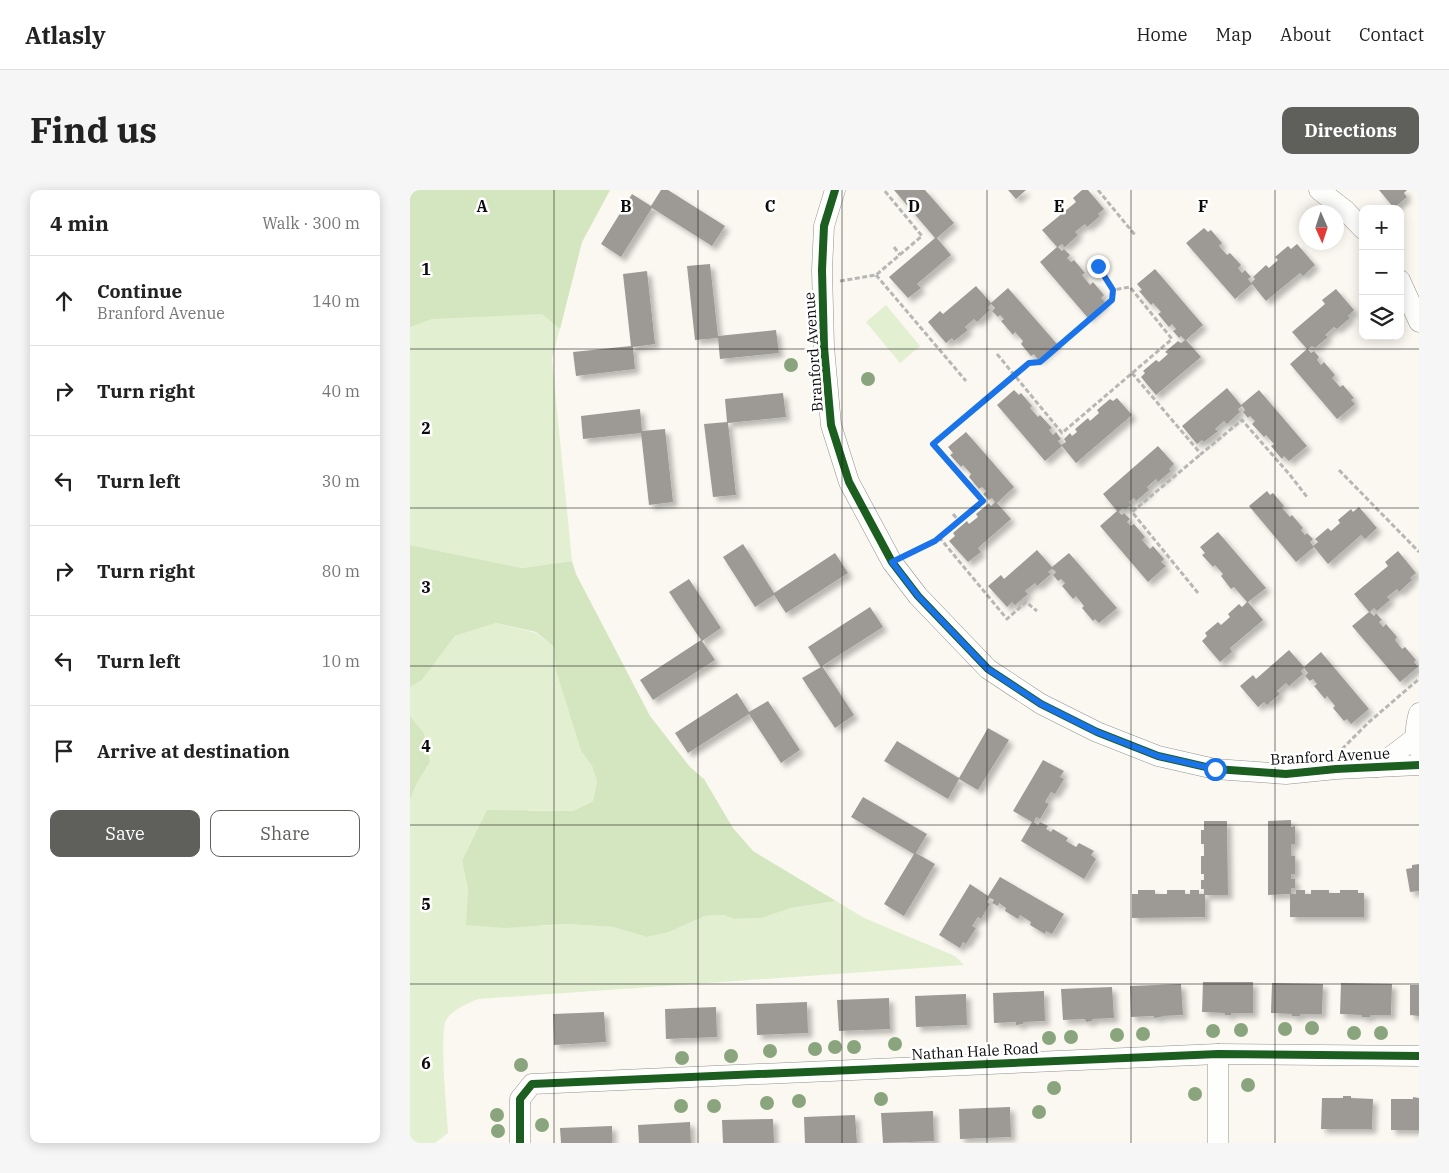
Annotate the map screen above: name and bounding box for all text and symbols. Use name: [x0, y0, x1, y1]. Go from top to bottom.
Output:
text: Atlasly: [25, 19, 106, 51]
text: Home: [1136, 23, 1188, 46]
text: Map: [1216, 23, 1252, 46]
text: About: [1280, 23, 1331, 46]
text: Contact: [1359, 23, 1424, 46]
text: Find us: [30, 107, 157, 153]
button: Directions: [1282, 107, 1419, 154]
text: A: [476, 196, 488, 216]
text: B: [620, 196, 632, 216]
text: C: [765, 196, 775, 216]
text: D: [908, 196, 920, 216]
text: E: [1054, 196, 1064, 216]
text: F: [1198, 196, 1208, 216]
north arrow: [1299, 205, 1344, 250]
map controls: [1359, 205, 1404, 340]
button: +: [1359, 205, 1404, 250]
text: 4 min: [50, 209, 109, 237]
text: Walk · 300 m: [262, 213, 360, 233]
button: −: [1359, 250, 1404, 295]
route end: [1087, 255, 1110, 278]
text: 1: [421, 259, 431, 279]
text: Continue: [97, 279, 182, 303]
icon: ahead: [50, 287, 78, 315]
text: 140 m: [312, 291, 360, 311]
street label: Branford Avenue: [799, 292, 827, 412]
button: layers: [1359, 295, 1404, 340]
text: Branford Avenue: [97, 303, 225, 323]
icon: right: [50, 377, 78, 405]
text: Turn right: [97, 379, 195, 403]
text: 40 m: [322, 381, 360, 401]
text: 2: [421, 418, 431, 438]
icon: left: [50, 467, 78, 495]
text: Turn left: [97, 469, 180, 493]
text: 30 m: [322, 471, 360, 491]
icon: right: [50, 557, 78, 585]
text: Turn right: [97, 559, 195, 583]
text: 80 m: [322, 561, 360, 581]
text: 3: [421, 577, 431, 597]
icon: left: [50, 647, 78, 675]
text: Turn left: [97, 649, 180, 673]
text: 10 m: [322, 651, 360, 671]
text: 4: [421, 736, 431, 756]
icon: arrive: [50, 737, 78, 765]
text: Arrive at destination: [97, 739, 290, 763]
street label: Branford Avenue: [1270, 743, 1390, 769]
route start: [1204, 758, 1227, 781]
button: Save: [50, 810, 200, 857]
button: Share: [210, 810, 360, 857]
text: 5: [421, 894, 431, 914]
street label: Nathan Hale Road: [911, 1038, 1039, 1064]
text: 6: [421, 1053, 431, 1073]

